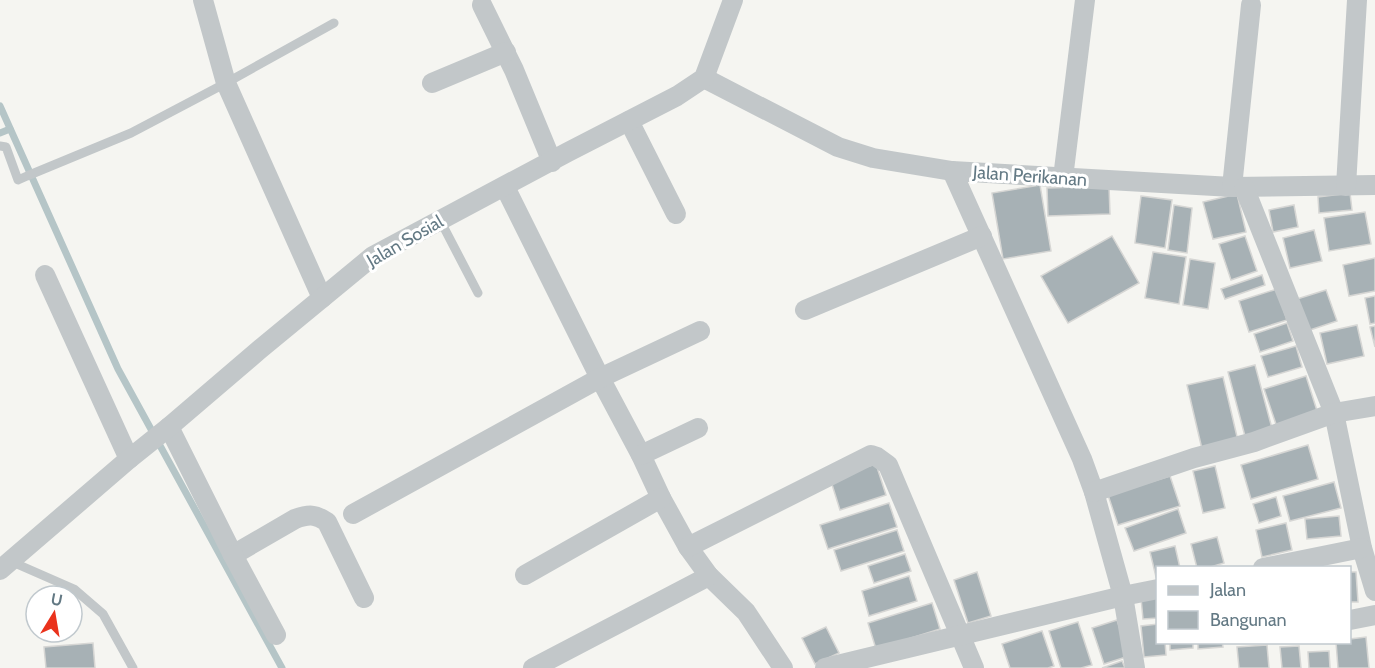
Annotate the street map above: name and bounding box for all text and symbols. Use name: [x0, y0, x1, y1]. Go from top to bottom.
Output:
street label: Jalan Perikanan: [971, 161, 1088, 191]
street label: Jalan Sosial: [362, 210, 448, 272]
legend: [1156, 566, 1351, 644]
text: Jalan: [1209, 579, 1246, 601]
north arrow: [24, 584, 84, 644]
text: U: [49, 589, 64, 610]
text: Bangunan: [1210, 609, 1287, 631]

